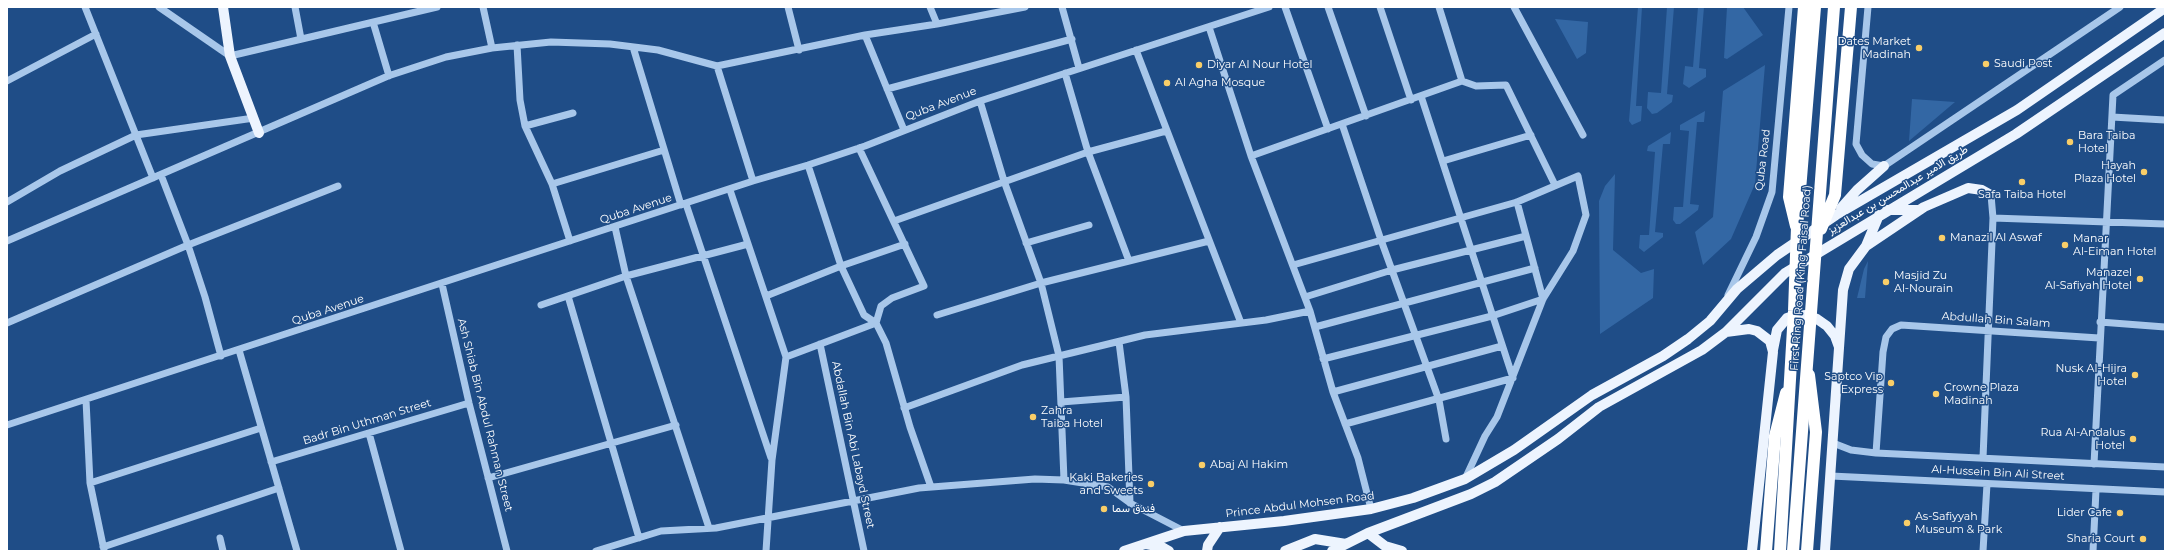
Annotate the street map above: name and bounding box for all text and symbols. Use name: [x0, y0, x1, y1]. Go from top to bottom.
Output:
place label: Dates Market Madinah: [1837, 35, 1911, 61]
marker: Dates Market Madinah: [1914, 43, 1924, 53]
place label: Saudi Post: [1994, 57, 2052, 71]
place label: Diyar Al Nour Hotel: [1207, 58, 1312, 72]
marker: Saudi Post: [1981, 59, 1991, 69]
marker: Diyar Al Nour Hotel: [1194, 60, 1204, 70]
place label: Al Agha Mosque: [1175, 76, 1265, 90]
marker: Al Agha Mosque: [1162, 78, 1172, 88]
street label: Quba Avenue: [904, 84, 978, 124]
street label: Quba Road: [1753, 128, 1773, 192]
place label: Bara Taiba Hotel: [2078, 129, 2135, 155]
marker: Bara Taiba Hotel: [2065, 137, 2075, 147]
street label: طريق الامير عبدالمحسن بن عبدالعزيز: [1826, 143, 1970, 237]
place label: Hayah Plaza Hotel: [2074, 159, 2136, 185]
marker: Hayah Plaza Hotel: [2139, 167, 2149, 177]
marker: Safa Taiba Hotel: [2017, 177, 2027, 187]
street label: First Ring Road (King Faisal Road): [1788, 185, 1814, 371]
place label: Safa Taiba Hotel: [1978, 188, 2066, 202]
street label: Quba Avenue: [598, 191, 674, 227]
place label: Manazil Al Aswaf: [1950, 231, 2042, 245]
place label: Manar Al-Eiman Hotel: [2073, 232, 2157, 258]
marker: Manazil Al Aswaf: [1937, 233, 1947, 243]
marker: Manar Al-Eiman Hotel: [2060, 240, 2070, 250]
place label: Manazel Al-Safiyah Hotel: [2045, 266, 2132, 292]
place label: Masjid Zu Al-Nourain: [1894, 269, 1953, 295]
marker: Manazel Al-Safiyah Hotel: [2135, 274, 2145, 284]
marker: Masjid Zu Al-Nourain: [1881, 277, 1891, 287]
street label: Quba Avenue: [290, 292, 366, 328]
street label: Abdullah Bin Salam: [1941, 310, 2051, 330]
street label: Ash Shiab Bin Abdul Rahman Street: [455, 317, 515, 513]
street label: Abdallah Bin Abi Labayd Street: [829, 360, 877, 530]
place label: Nusk Al-Hijra Hotel: [2055, 362, 2127, 388]
place label: Saptco Vip Express: [1824, 370, 1883, 396]
marker: Nusk Al-Hijra Hotel: [2130, 370, 2140, 380]
marker: Saptco Vip Express: [1886, 378, 1896, 388]
place label: Crowne Plaza Madinah: [1944, 381, 2019, 407]
marker: Crowne Plaza Madinah: [1931, 389, 1941, 399]
street label: Badr Bin Uthman Street: [301, 396, 433, 448]
place label: Zahra Taiba Hotel: [1041, 404, 1103, 430]
marker: Zahra Taiba Hotel: [1028, 412, 1038, 422]
place label: Rua Al-Andalus Hotel: [2040, 426, 2125, 452]
marker: Rua Al-Andalus Hotel: [2128, 434, 2138, 444]
place label: Abaj Al Hakim: [1210, 458, 1288, 472]
marker: Abaj Al Hakim: [1197, 460, 1207, 470]
street label: Al-Hussein Bin Ali Street: [1931, 463, 2065, 483]
place label: Kaki Bakeries and Sweets: [1069, 471, 1143, 497]
marker: Kaki Bakeries and Sweets: [1146, 479, 1156, 489]
street label: Prince Abdul Mohsen Road: [1225, 489, 1375, 521]
place label: فندق سما: [1112, 502, 1155, 516]
marker: فندق سما: [1099, 504, 1109, 514]
place label: Lider Cafe: [2057, 506, 2112, 520]
marker: Lider Cafe: [2115, 508, 2125, 518]
place label: As-Safiyyah Museum & Park: [1915, 510, 2002, 536]
marker: As-Safiyyah Museum & Park: [1902, 518, 1912, 528]
place label: Sharia Court: [2067, 532, 2135, 546]
marker: Sharia Court: [2138, 534, 2148, 544]

